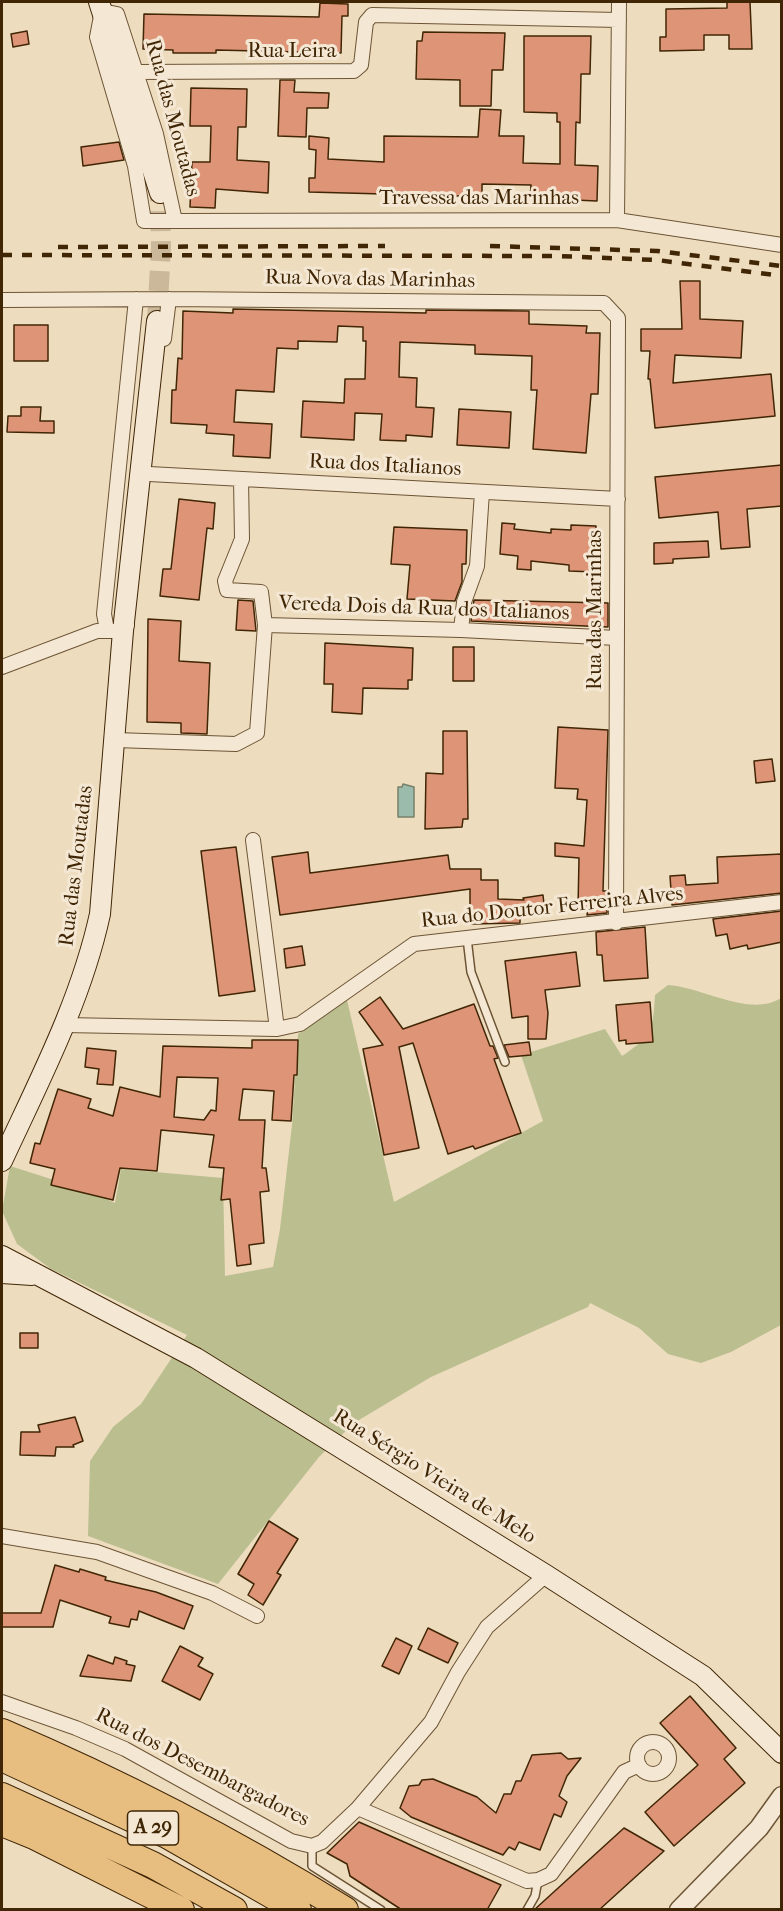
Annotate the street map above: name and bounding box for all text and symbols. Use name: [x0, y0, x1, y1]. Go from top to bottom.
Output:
street label: Rua das Moutadas: [139, 37, 205, 199]
street label: Rua Leira: [248, 39, 336, 65]
street label: Travessa das Marinhas: [379, 186, 579, 212]
street label: Rua Nova das Marinhas: [265, 266, 475, 294]
street label: Rua dos Italianos: [308, 449, 462, 483]
street label: Rua das Marinhas: [583, 530, 609, 690]
street label: Vereda Dois da Rua dos Italianos: [278, 591, 570, 627]
street label: Rua das Moutadas: [55, 784, 99, 948]
street label: Rua do Doutor Ferreira Alves: [420, 882, 684, 934]
street label: Rua Sérgio Vieira de Melo: [328, 1404, 540, 1550]
street label: Rua dos Desembargadores: [91, 1703, 313, 1833]
road number: A 29: [128, 1811, 178, 1845]

